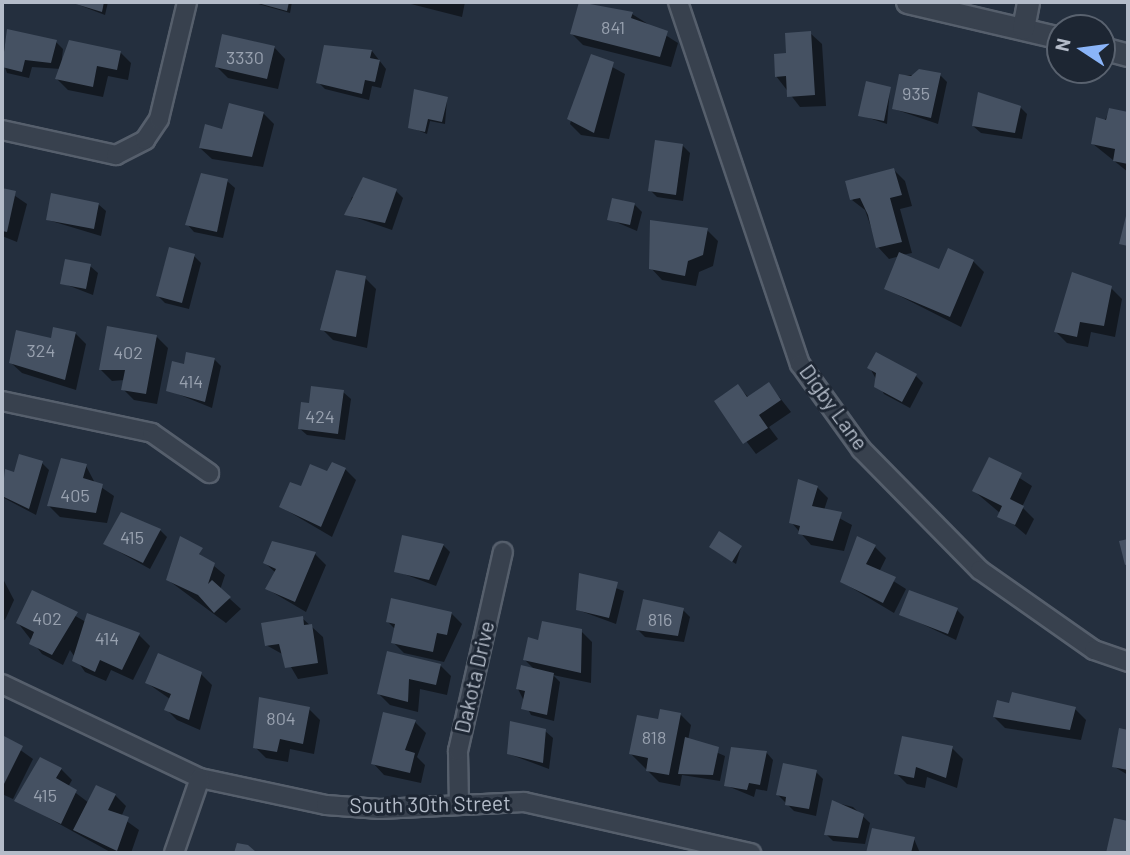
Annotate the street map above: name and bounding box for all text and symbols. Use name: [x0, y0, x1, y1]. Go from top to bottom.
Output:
north arrow: [1046, 14, 1116, 84]
house number: 841: [601, 16, 625, 38]
text: N: [1049, 36, 1075, 53]
house number: 3330: [226, 46, 264, 68]
house number: 935: [902, 82, 930, 104]
house number: 324: [27, 339, 55, 361]
house number: 402: [113, 341, 143, 363]
street label: Digby Lane: [794, 359, 874, 455]
house number: 414: [179, 370, 203, 392]
house number: 424: [305, 405, 335, 427]
house number: 405: [60, 484, 90, 506]
house number: 415: [120, 526, 144, 548]
house number: 402: [32, 607, 62, 629]
house number: 816: [648, 608, 672, 630]
street label: Dakota Drive: [449, 618, 499, 736]
house number: 414: [95, 627, 119, 649]
house number: 804: [266, 707, 296, 729]
house number: 818: [642, 726, 666, 748]
house number: 415: [33, 784, 57, 806]
street label: South 30th Street: [349, 790, 511, 818]

